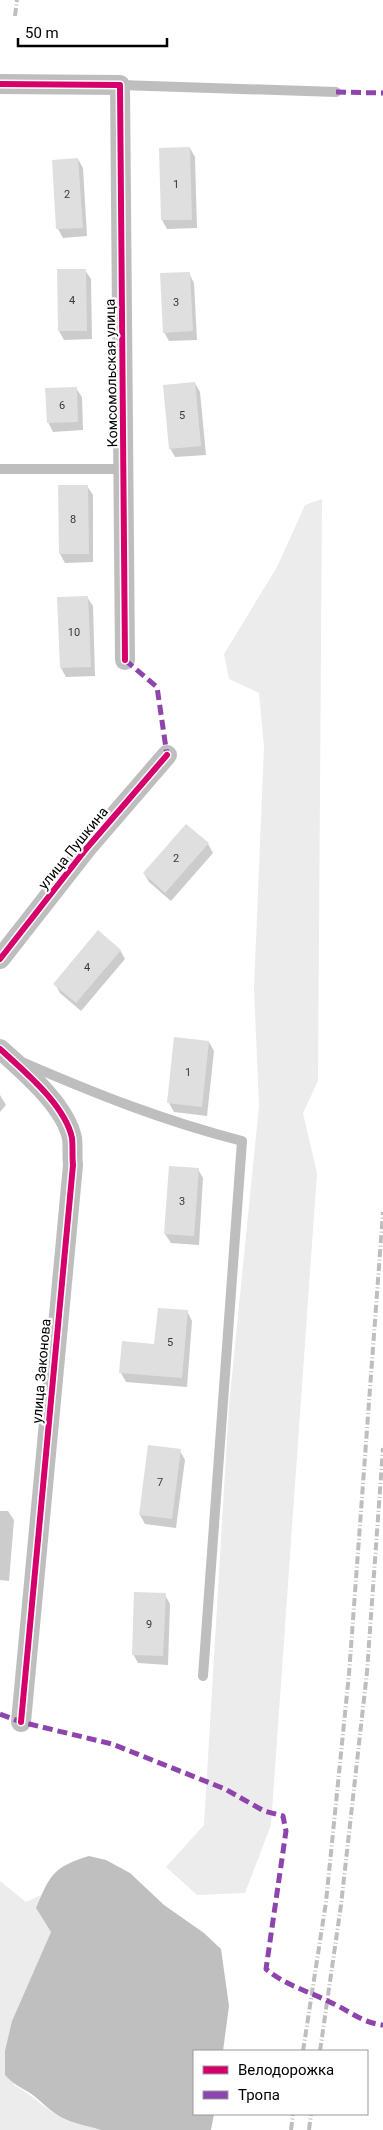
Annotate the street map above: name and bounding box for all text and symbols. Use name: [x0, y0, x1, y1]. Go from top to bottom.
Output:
scale bar: [18, 15, 166, 47]
text: 50 m: [25, 24, 59, 42]
house number: 1: [173, 178, 179, 191]
house number: 2: [64, 188, 70, 201]
house number: 4: [69, 294, 75, 307]
house number: 3: [173, 296, 179, 309]
street label: Комсомольская улица: [102, 299, 120, 447]
house number: 6: [59, 399, 65, 412]
house number: 5: [179, 409, 185, 422]
house number: 8: [70, 513, 76, 526]
house number: 10: [68, 626, 80, 639]
street label: улица Пушкина: [35, 804, 111, 892]
house number: 2: [173, 852, 179, 865]
house number: 4: [84, 961, 90, 974]
house number: 1: [185, 1066, 191, 1079]
house number: 3: [179, 1195, 185, 1208]
street label: улица Законова: [28, 1318, 54, 1424]
house number: 5: [167, 1336, 173, 1349]
house number: 7: [157, 1476, 163, 1489]
house number: 9: [146, 1618, 152, 1631]
legend: [193, 2050, 368, 2115]
text: Велодорожка: [238, 2061, 334, 2079]
text: Тропа: [238, 2086, 280, 2104]

